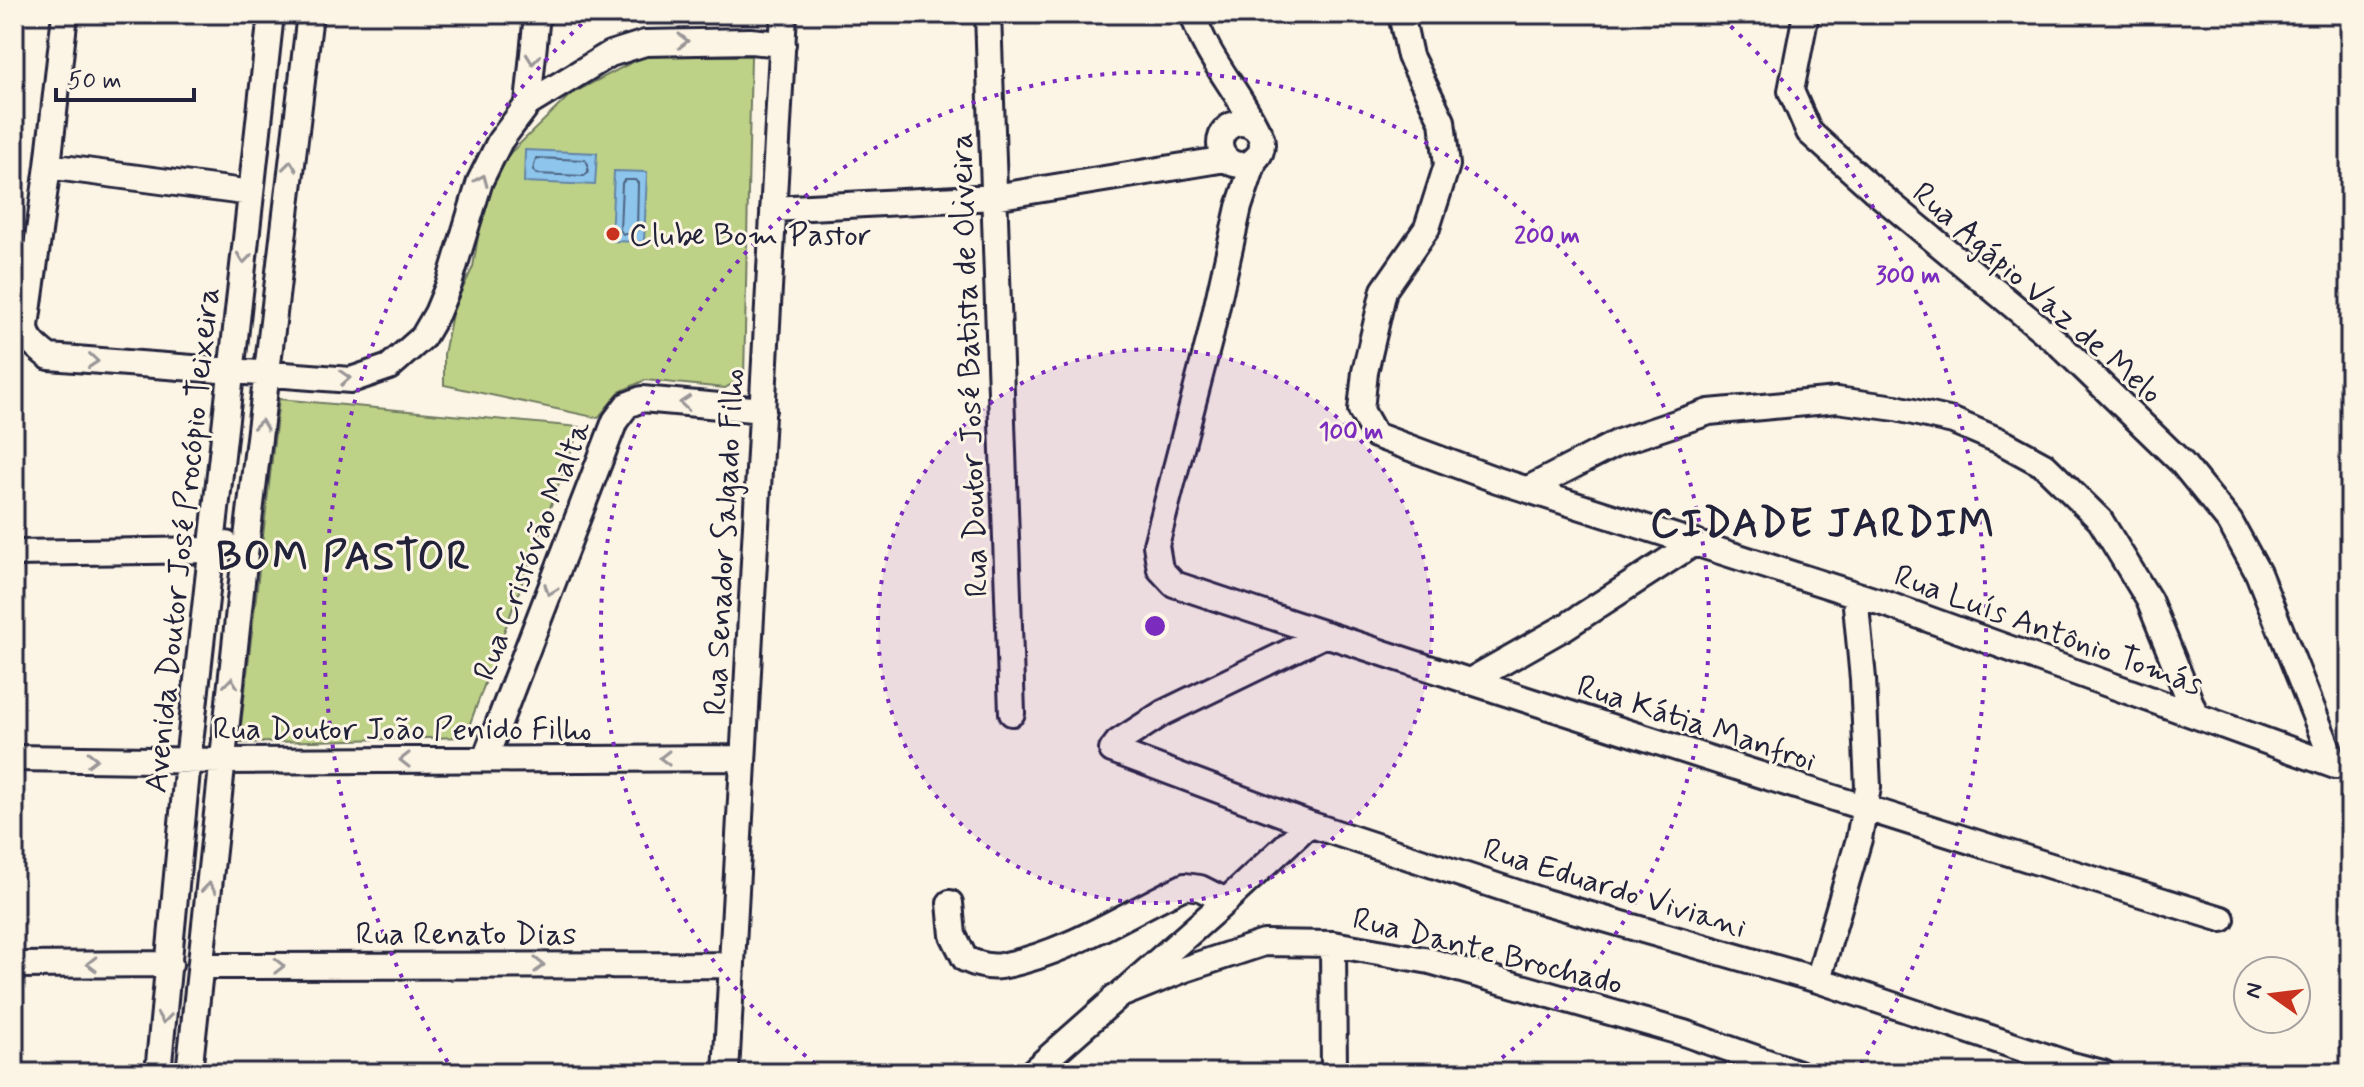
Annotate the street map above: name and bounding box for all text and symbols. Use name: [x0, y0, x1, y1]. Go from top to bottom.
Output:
one-way arrow: [677, 32, 690, 50]
scale bar: [56, 52, 194, 102]
one-way arrow: [524, 53, 541, 66]
text: 50 m: [68, 66, 122, 97]
street label: Rua Doutor José Batista de Oliveira: [941, 132, 999, 598]
one-way arrow: [281, 160, 298, 173]
one-way arrow: [472, 173, 489, 187]
street label: Rua Agápio Vaz de Melo: [1903, 173, 2171, 414]
place label: Clube Bom Pastor: [629, 215, 872, 257]
text: 200 m: [1514, 221, 1580, 252]
marker: Clube Bom Pastor: [604, 225, 622, 243]
one-way arrow: [235, 252, 252, 265]
text: 300 m: [1876, 261, 1940, 292]
street label: Avenida Doutor José Procópio Teixeira: [136, 285, 230, 795]
one-way arrow: [87, 352, 100, 369]
street label: Rua Senador Salgado Filho: [695, 367, 755, 717]
one-way arrow: [339, 369, 352, 386]
one-way arrow: [678, 395, 691, 412]
street label: Rua Cristóvão Malta: [464, 414, 602, 687]
text: 100 m: [1319, 417, 1383, 448]
one-way arrow: [253, 418, 270, 431]
district label: CIDADE JARDIM: [1650, 499, 1996, 551]
district label: BOM PASTOR: [216, 532, 472, 584]
street label: Rua Luís Antônio Tomás: [1888, 555, 2209, 706]
one-way arrow: [543, 582, 560, 596]
centre of rings: [1141, 612, 1169, 640]
street label: Rua Kátia Manfroi: [1572, 665, 1821, 782]
one-way arrow: [223, 676, 240, 689]
street label: Rua Doutor João Penido Filho: [212, 709, 592, 751]
one-way arrow: [658, 749, 671, 767]
one-way arrow: [86, 750, 99, 768]
one-way arrow: [398, 751, 411, 769]
street label: Rua Eduardo Viviani: [1478, 829, 1751, 949]
one-way arrow: [201, 881, 218, 894]
street label: Rua Dante Brochado: [1348, 898, 1627, 1006]
street label: Rua Renato Dias: [356, 914, 576, 956]
north arrow: [2232, 955, 2312, 1035]
one-way arrow: [85, 956, 98, 973]
one-way arrow: [533, 956, 546, 974]
one-way arrow: [273, 957, 286, 975]
text: N: [2239, 980, 2270, 1001]
one-way arrow: [156, 1012, 173, 1025]

